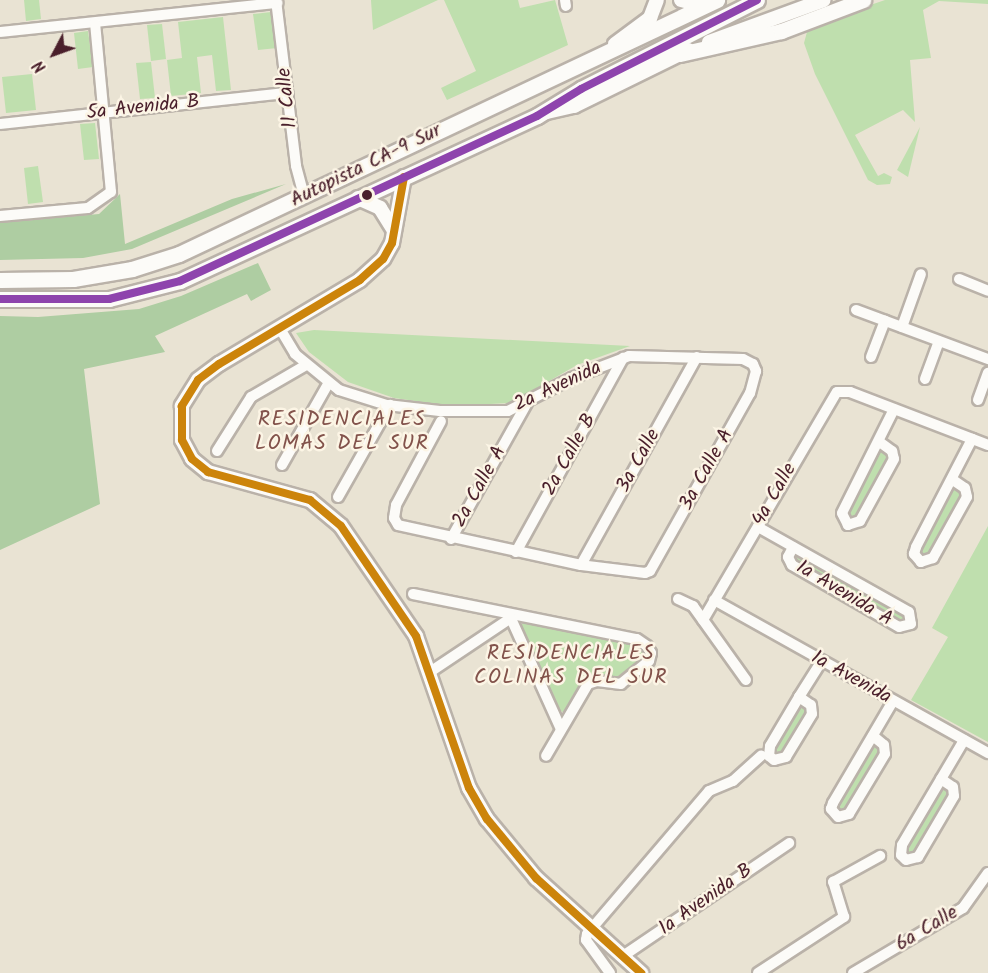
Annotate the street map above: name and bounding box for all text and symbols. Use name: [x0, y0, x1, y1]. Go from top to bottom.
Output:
north arrow: [24, 24, 84, 84]
text: N: [27, 54, 53, 78]
street label: 11 Calle: [273, 67, 303, 129]
street label: 5a Avenida B: [85, 90, 201, 126]
street label: Autopista CA-9 Sur: [287, 119, 445, 213]
unlabelled marker: [361, 189, 373, 201]
street label: 2a Avenida: [511, 356, 605, 418]
district label: RESIDENCIALES LOMAS DEL SUR: [255, 407, 429, 457]
street label: 2a Calle B: [538, 410, 602, 500]
street label: 3a Calle: [612, 425, 666, 497]
street label: 3a Calle A: [675, 425, 739, 515]
street label: 2a Calle A: [448, 442, 512, 532]
street label: 4a Calle: [747, 459, 803, 531]
street label: 1a Avenida A: [791, 556, 897, 632]
district label: RESIDENCIALES COLINAS DEL SUR: [474, 641, 668, 691]
street label: 1a Avenida: [807, 646, 895, 710]
street label: 1a Avenida B: [655, 859, 757, 941]
street label: 6a Calle: [891, 901, 963, 957]

